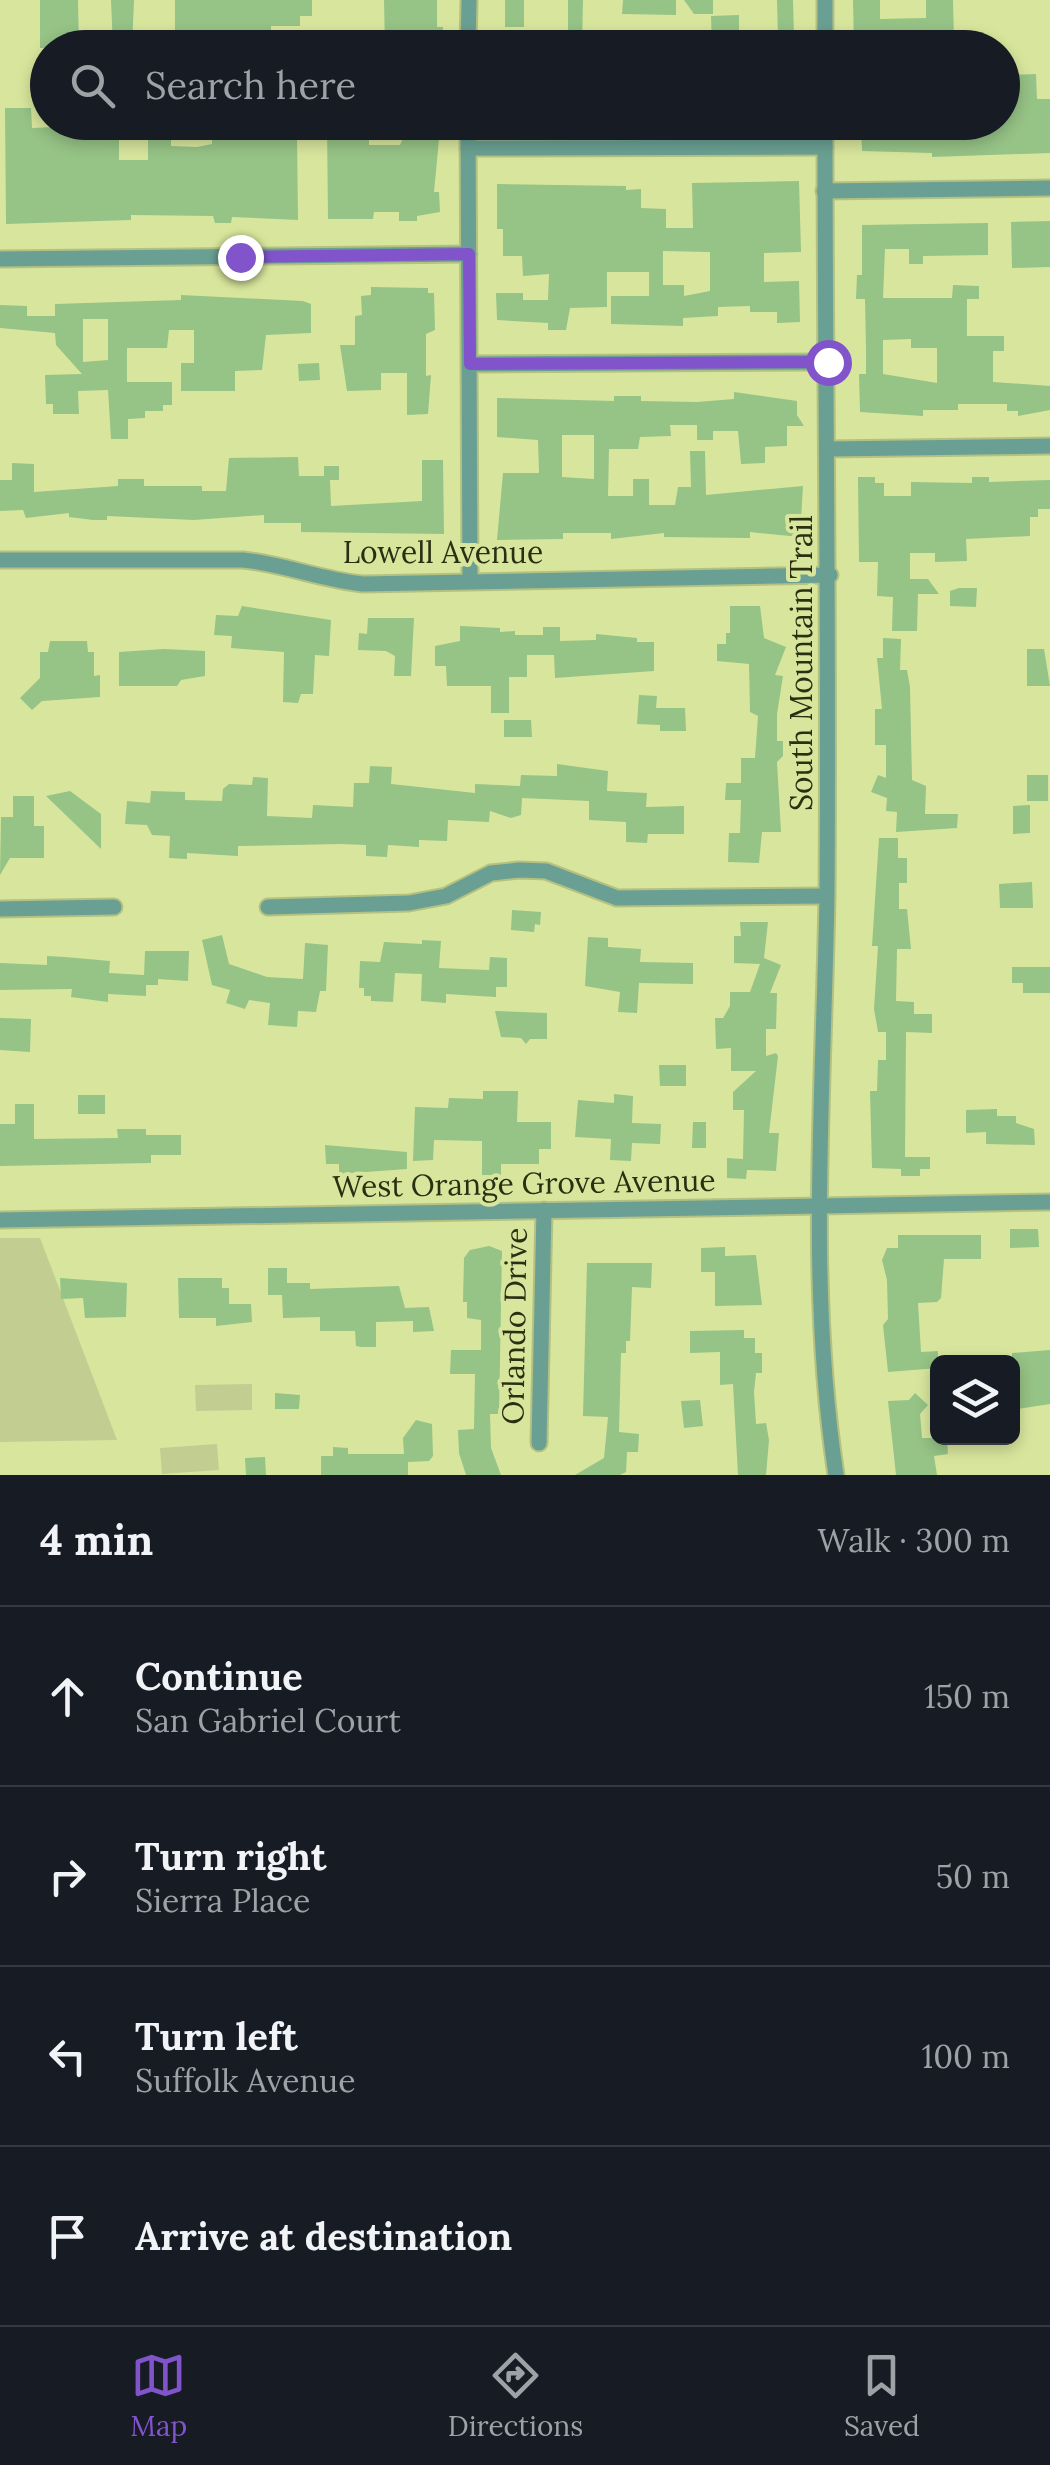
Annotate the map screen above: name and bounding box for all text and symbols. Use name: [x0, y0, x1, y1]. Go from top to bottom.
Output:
search box: [30, 30, 1020, 140]
icon: search: [65, 58, 120, 113]
text: Search here: [145, 61, 356, 109]
route end: [218, 235, 264, 281]
route start: [806, 340, 852, 386]
street label: South Mountain Trail: [782, 515, 820, 811]
street label: Lowell Avenue: [343, 533, 543, 571]
street label: West Orange Grove Avenue: [332, 1161, 716, 1206]
street label: Orlando Drive: [493, 1227, 535, 1425]
map controls: [930, 1355, 1020, 1445]
button: layers: [930, 1355, 1020, 1445]
text: 4 min: [40, 1513, 153, 1567]
text: Walk · 300 m: [818, 1520, 1010, 1561]
text: Continue: [135, 1652, 303, 1700]
icon: ahead: [40, 1669, 95, 1724]
text: 150 m: [924, 1676, 1010, 1717]
text: San Gabriel Court: [135, 1700, 401, 1741]
text: Turn right: [135, 1832, 326, 1880]
icon: right: [40, 1849, 95, 1904]
text: 50 m: [936, 1856, 1010, 1897]
text: Sierra Place: [135, 1880, 310, 1921]
text: Turn left: [135, 2012, 298, 2060]
icon: left: [40, 2029, 95, 2084]
text: 100 m: [922, 2036, 1010, 2077]
text: Suffolk Avenue: [135, 2060, 355, 2101]
icon: arrive: [40, 2209, 95, 2264]
text: Arrive at destination: [135, 2212, 512, 2260]
tab: Map: [130, 2348, 187, 2444]
tab: Directions: [448, 2348, 583, 2444]
tab: Saved: [844, 2348, 920, 2444]

